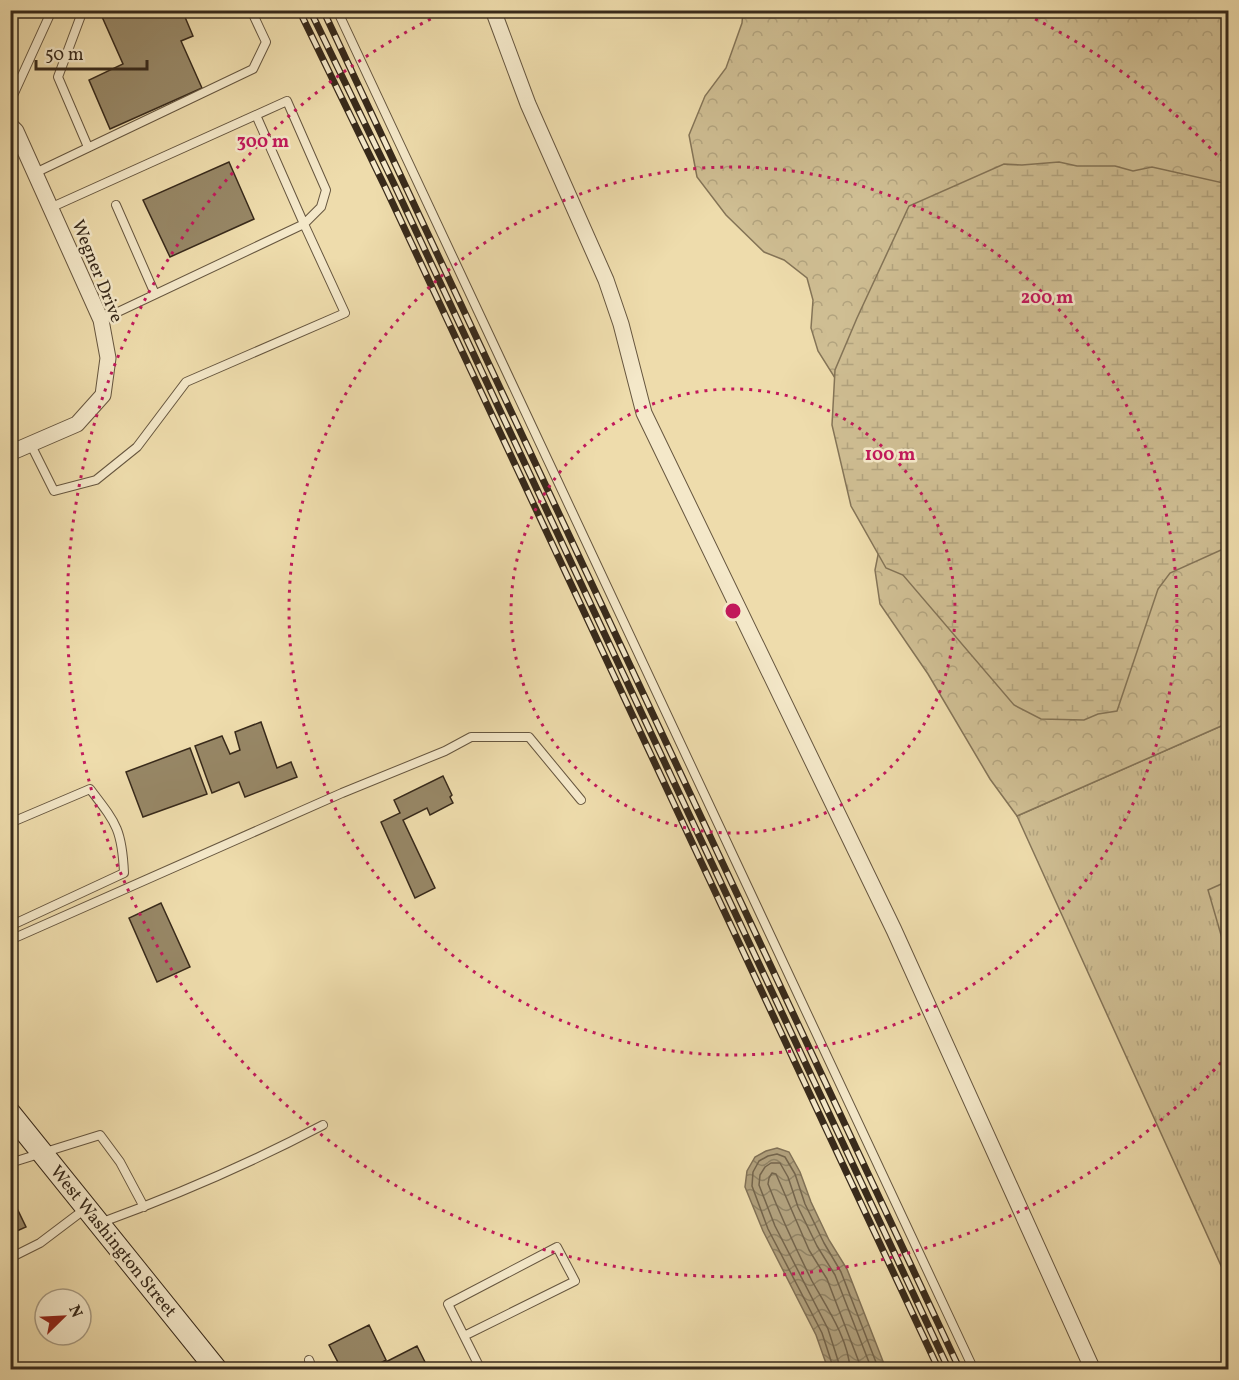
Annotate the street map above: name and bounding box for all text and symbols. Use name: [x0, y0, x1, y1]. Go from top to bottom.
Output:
scale bar: [36, 33, 147, 71]
text: 50 m: [45, 43, 84, 68]
text: 300 m: [237, 130, 289, 155]
street label: Wegner Drive: [65, 216, 129, 327]
text: 200 m: [1021, 286, 1073, 311]
text: 100 m: [865, 443, 915, 468]
centre of rings: [723, 601, 743, 621]
street label: West Washington Street: [44, 1161, 182, 1323]
north arrow: [33, 1287, 93, 1347]
text: N: [62, 1302, 87, 1322]

